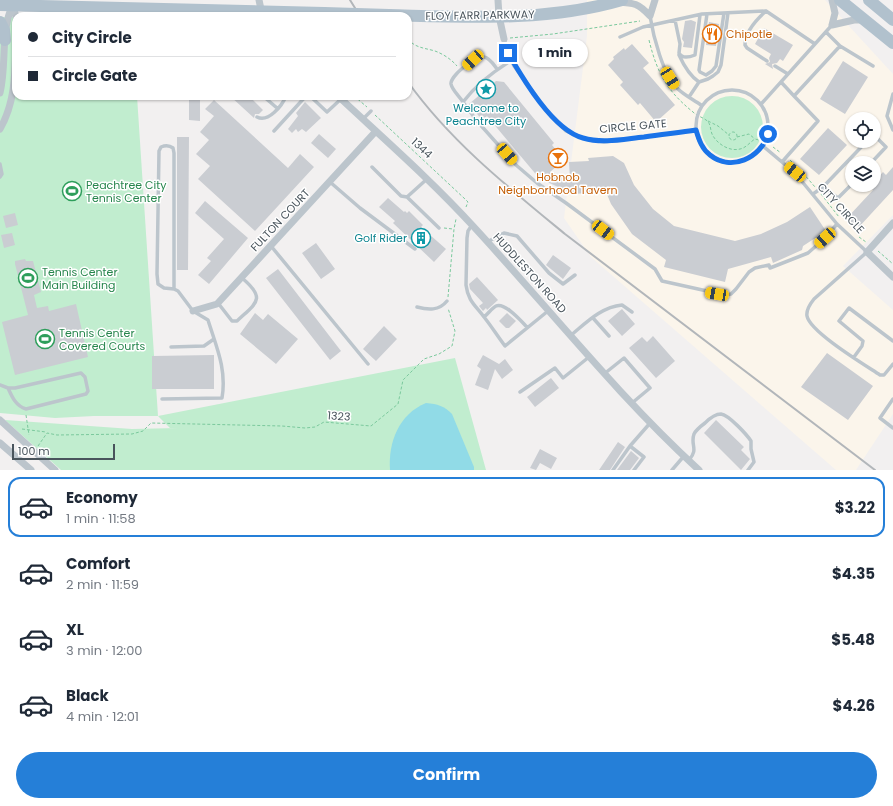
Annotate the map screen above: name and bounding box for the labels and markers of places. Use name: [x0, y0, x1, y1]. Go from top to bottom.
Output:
restaurant icon: Chipotle: [701, 23, 723, 45]
place label: Chipotle: [726, 26, 772, 42]
place icon: Welcome to Peachtree City: [475, 78, 497, 100]
place label: Welcome to Peachtree City: [446, 100, 527, 129]
bar icon: Hobnob Neighborhood Tavern: [547, 147, 569, 169]
place label: Hobnob Neighborhood Tavern: [498, 169, 618, 198]
place label: Peachtree City Tennis Center: [86, 177, 167, 206]
sports icon: Peachtree City Tennis Center: [61, 180, 83, 202]
building icon: Golf Rider: [410, 227, 432, 249]
place label: Golf Rider: [354, 230, 407, 246]
place label: Tennis Center Main Building: [42, 264, 118, 293]
sports icon: Tennis Center Main Building: [17, 267, 39, 289]
place label: Tennis Center Covered Courts: [59, 325, 145, 354]
sports icon: Tennis Center Covered Courts: [34, 328, 56, 350]

